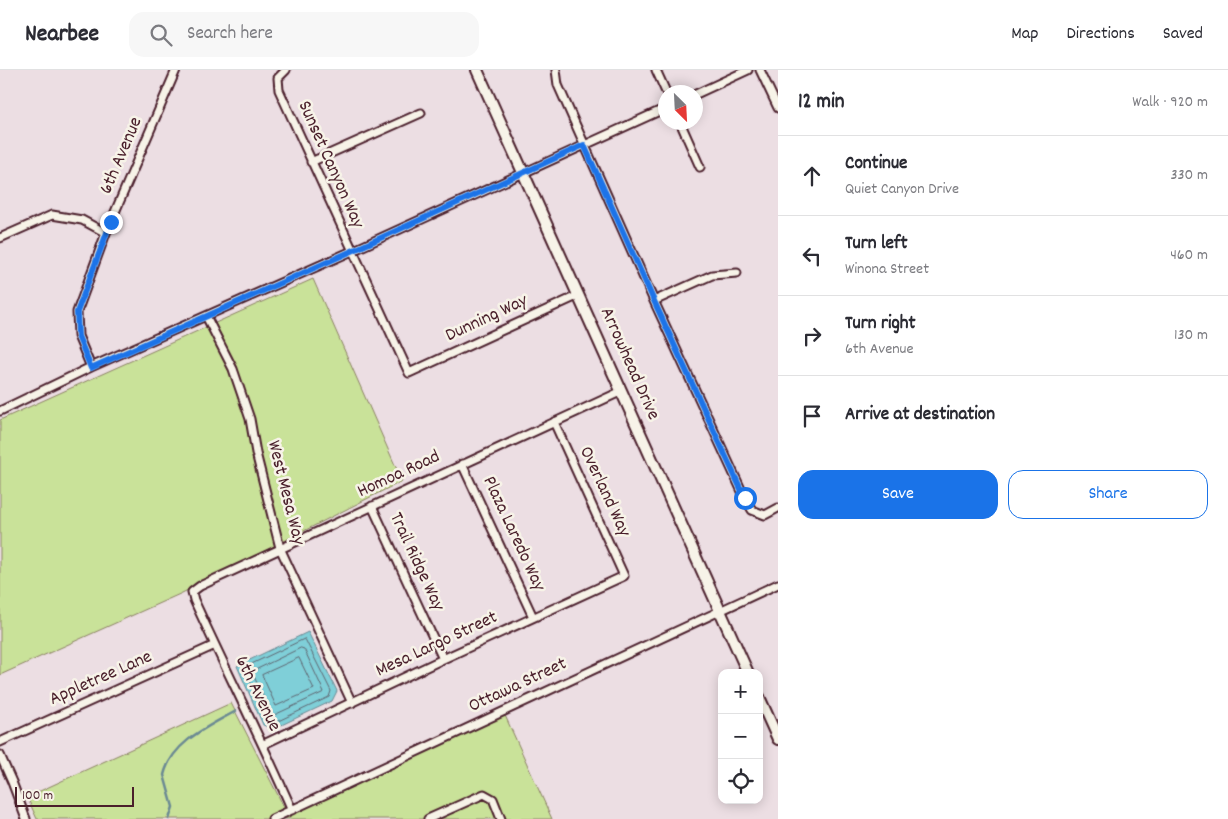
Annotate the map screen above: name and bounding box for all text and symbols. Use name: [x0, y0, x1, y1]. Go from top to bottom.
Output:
search box: [129, 12, 479, 57]
text: Nearbee: [25, 18, 99, 52]
icon: search: [147, 21, 175, 49]
text: Search here: [187, 21, 273, 48]
text: Map: [1011, 22, 1038, 47]
text: Directions: [1066, 22, 1135, 47]
text: Saved: [1163, 22, 1203, 47]
north arrow: [658, 85, 703, 130]
text: 12 min: [798, 88, 845, 118]
text: Walk · 920 m: [1132, 91, 1208, 114]
street label: Sunset Canyon Way: [290, 97, 370, 233]
street label: 6th Avenue: [94, 113, 150, 199]
text: Continue: [845, 151, 907, 178]
icon: ahead: [798, 162, 826, 190]
text: 330 m: [1170, 164, 1208, 187]
text: Quiet Canyon Drive: [845, 178, 959, 201]
route end: [100, 211, 123, 234]
text: Turn left: [845, 231, 908, 258]
icon: left: [798, 242, 826, 270]
text: 460 m: [1170, 244, 1208, 267]
text: Winona Street: [845, 258, 929, 281]
street label: Dunning Way: [441, 288, 533, 350]
street label: Arrowhead Drive: [592, 303, 666, 425]
text: Turn right: [845, 311, 916, 338]
icon: right: [798, 322, 826, 350]
text: 130 m: [1174, 324, 1208, 347]
text: 6th Avenue: [845, 338, 914, 361]
icon: arrive: [798, 402, 826, 430]
text: Arrive at destination: [845, 402, 995, 429]
street label: West Mesa Way: [259, 438, 311, 548]
street label: Overland Way: [571, 442, 637, 542]
street label: Homoa Road: [353, 444, 445, 506]
button: Save: [798, 470, 998, 519]
button: Share: [1008, 470, 1208, 519]
street label: Plaza Laredo Way: [475, 472, 552, 596]
route start: [734, 487, 757, 510]
street label: Trail Ridge Way: [381, 508, 451, 616]
street label: Mesa Largo Street: [372, 605, 502, 685]
street label: Appletree Lane: [45, 644, 157, 714]
street label: Ottawa Street: [464, 651, 572, 721]
street label: 6th Avenue: [227, 652, 287, 736]
map controls: [718, 669, 763, 804]
button: +: [718, 669, 763, 714]
button: −: [718, 714, 763, 759]
button: locate: [718, 759, 763, 804]
scale bar: [15, 784, 134, 807]
text: 100 m: [22, 786, 53, 806]

